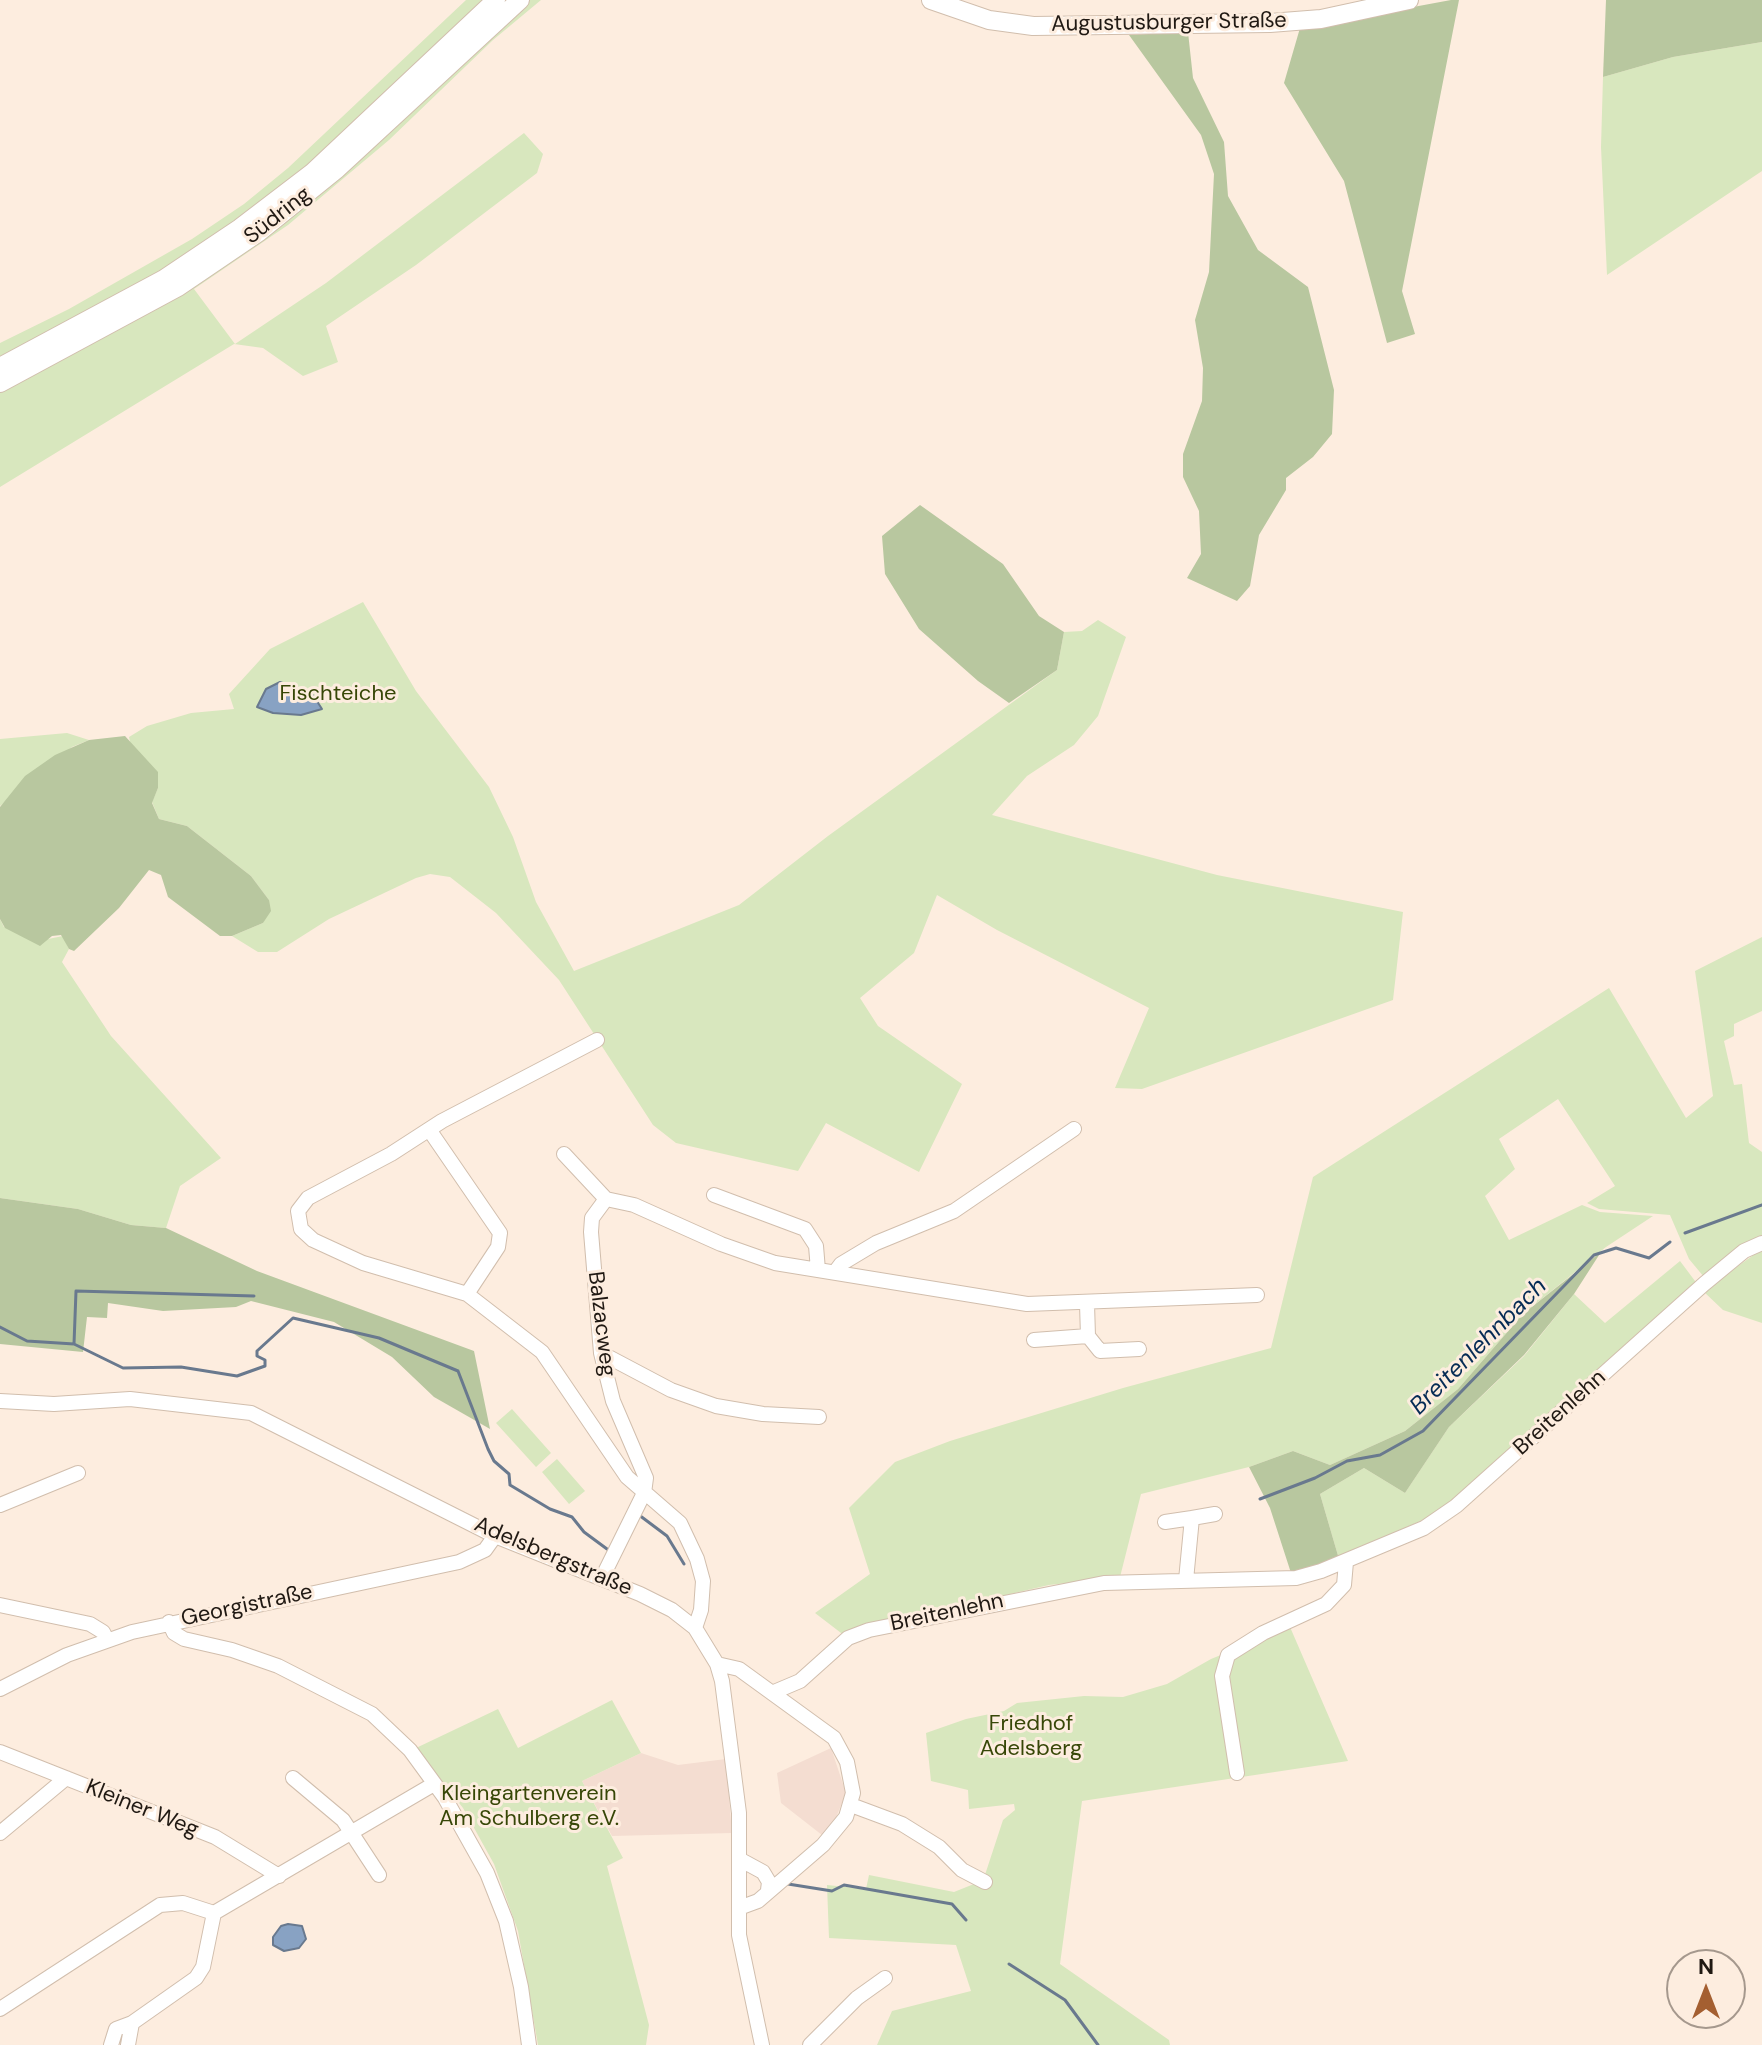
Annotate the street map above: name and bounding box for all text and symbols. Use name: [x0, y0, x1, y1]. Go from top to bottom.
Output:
street label: Augustusburger Straße: [1051, 8, 1287, 38]
street label: Südring: [239, 182, 317, 250]
park label: Fischteiche: [279, 681, 397, 707]
street label: Balzacweg: [581, 1270, 621, 1378]
water label: Breitenlehnbach: [1405, 1273, 1553, 1421]
street label: Breitenlehn: [1508, 1365, 1612, 1461]
street label: Adelsbergstraße: [470, 1512, 636, 1602]
street label: Georgistraße: [179, 1579, 315, 1633]
street label: Breitenlehn: [888, 1588, 1006, 1638]
park label: Friedhof Adelsberg: [980, 1711, 1082, 1762]
street label: Kleiner Weg: [82, 1774, 202, 1844]
park label: Kleingartenverein Am Schulberg e.V.: [439, 1781, 619, 1832]
north arrow: [1666, 1949, 1746, 2029]
text: N: [1698, 1952, 1714, 1981]

